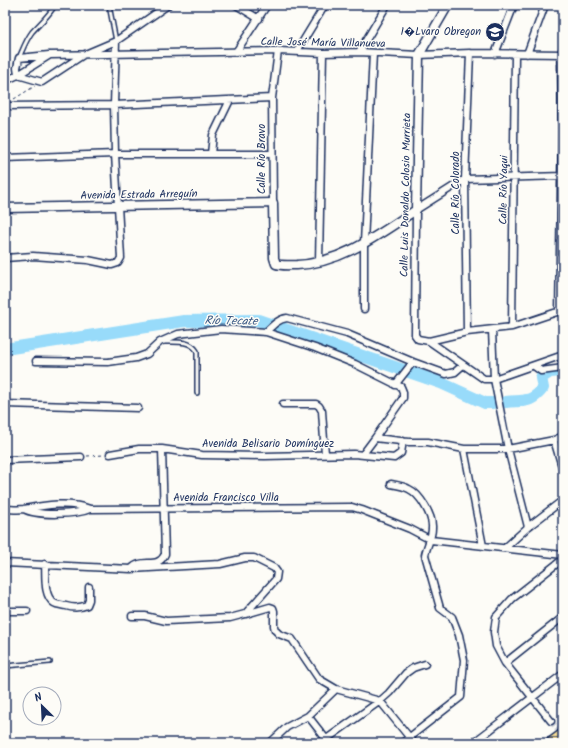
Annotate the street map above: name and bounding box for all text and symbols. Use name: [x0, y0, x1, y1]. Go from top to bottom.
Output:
school or university icon: I�Lvaro Obregon: [484, 21, 506, 43]
place label: I�Lvaro Obregon: [401, 23, 481, 41]
street label: Calle José María Villanueva: [260, 33, 386, 53]
street label: Calle Luis Donaldo Colosio Murrieta: [396, 113, 416, 277]
street label: Calle Río Bravo: [253, 124, 271, 194]
street label: Calle Río Colorado: [447, 151, 465, 235]
street label: Calle Río Yaqui: [494, 155, 514, 225]
street label: Avenida Estrada Arreguín: [80, 185, 198, 205]
water label: Río Tecate: [204, 311, 259, 331]
street label: Avenida Belisario Domínguez: [202, 435, 334, 453]
street label: Avenida Francisco Villa: [173, 489, 279, 507]
north arrow: [22, 686, 62, 726]
text: N: [32, 688, 45, 707]

